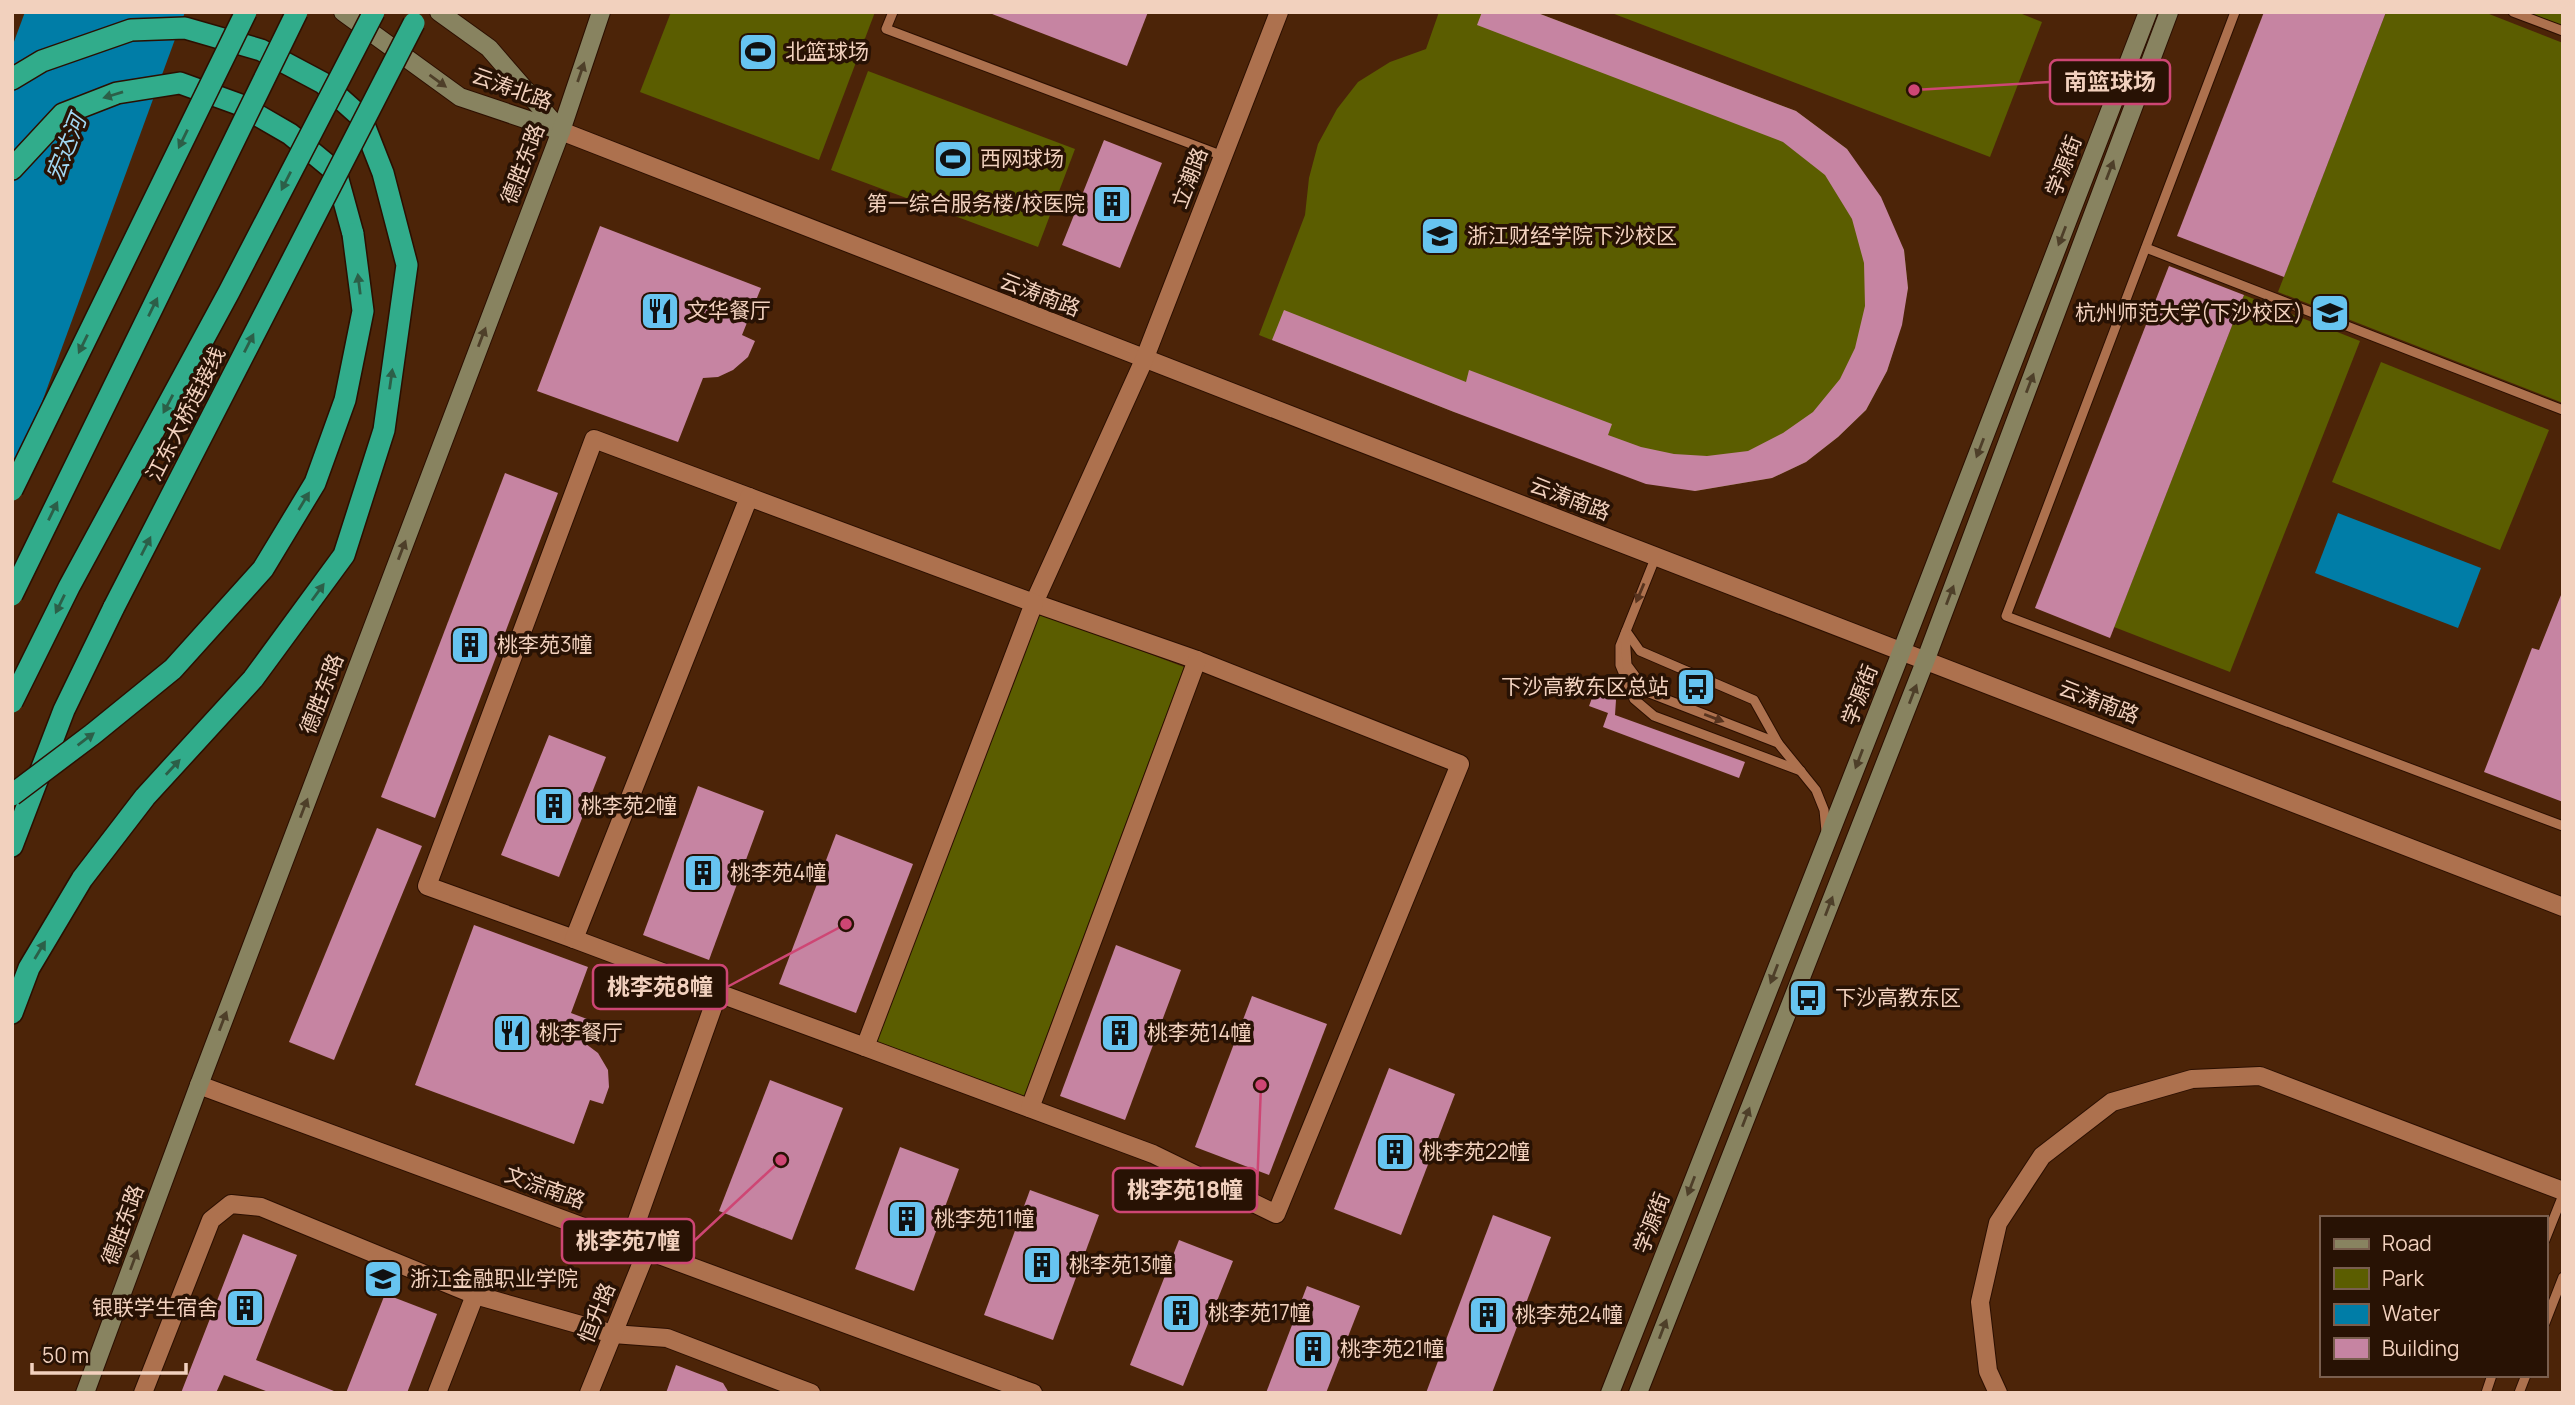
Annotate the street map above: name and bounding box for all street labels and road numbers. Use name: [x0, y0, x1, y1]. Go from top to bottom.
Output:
street label: 云涛北路: [468, 61, 557, 116]
street label: 德胜东路: [494, 119, 550, 208]
street label: 学源街: [2039, 131, 2087, 200]
street label: 立潮路: [1165, 143, 1213, 212]
street label: 云涛南路: [996, 266, 1085, 322]
street label: 江东大桥连接线: [139, 342, 231, 485]
street label: 云涛南路: [1526, 470, 1615, 526]
street label: 德胜东路: [293, 649, 349, 738]
street label: 学源街: [1835, 660, 1883, 729]
street label: 云涛南路: [2055, 673, 2144, 729]
street label: 文淙南路: [501, 1160, 590, 1215]
street label: 德胜东路: [95, 1180, 150, 1269]
street label: 学源街: [1627, 1188, 1675, 1257]
street label: 恒升路: [571, 1278, 621, 1347]

